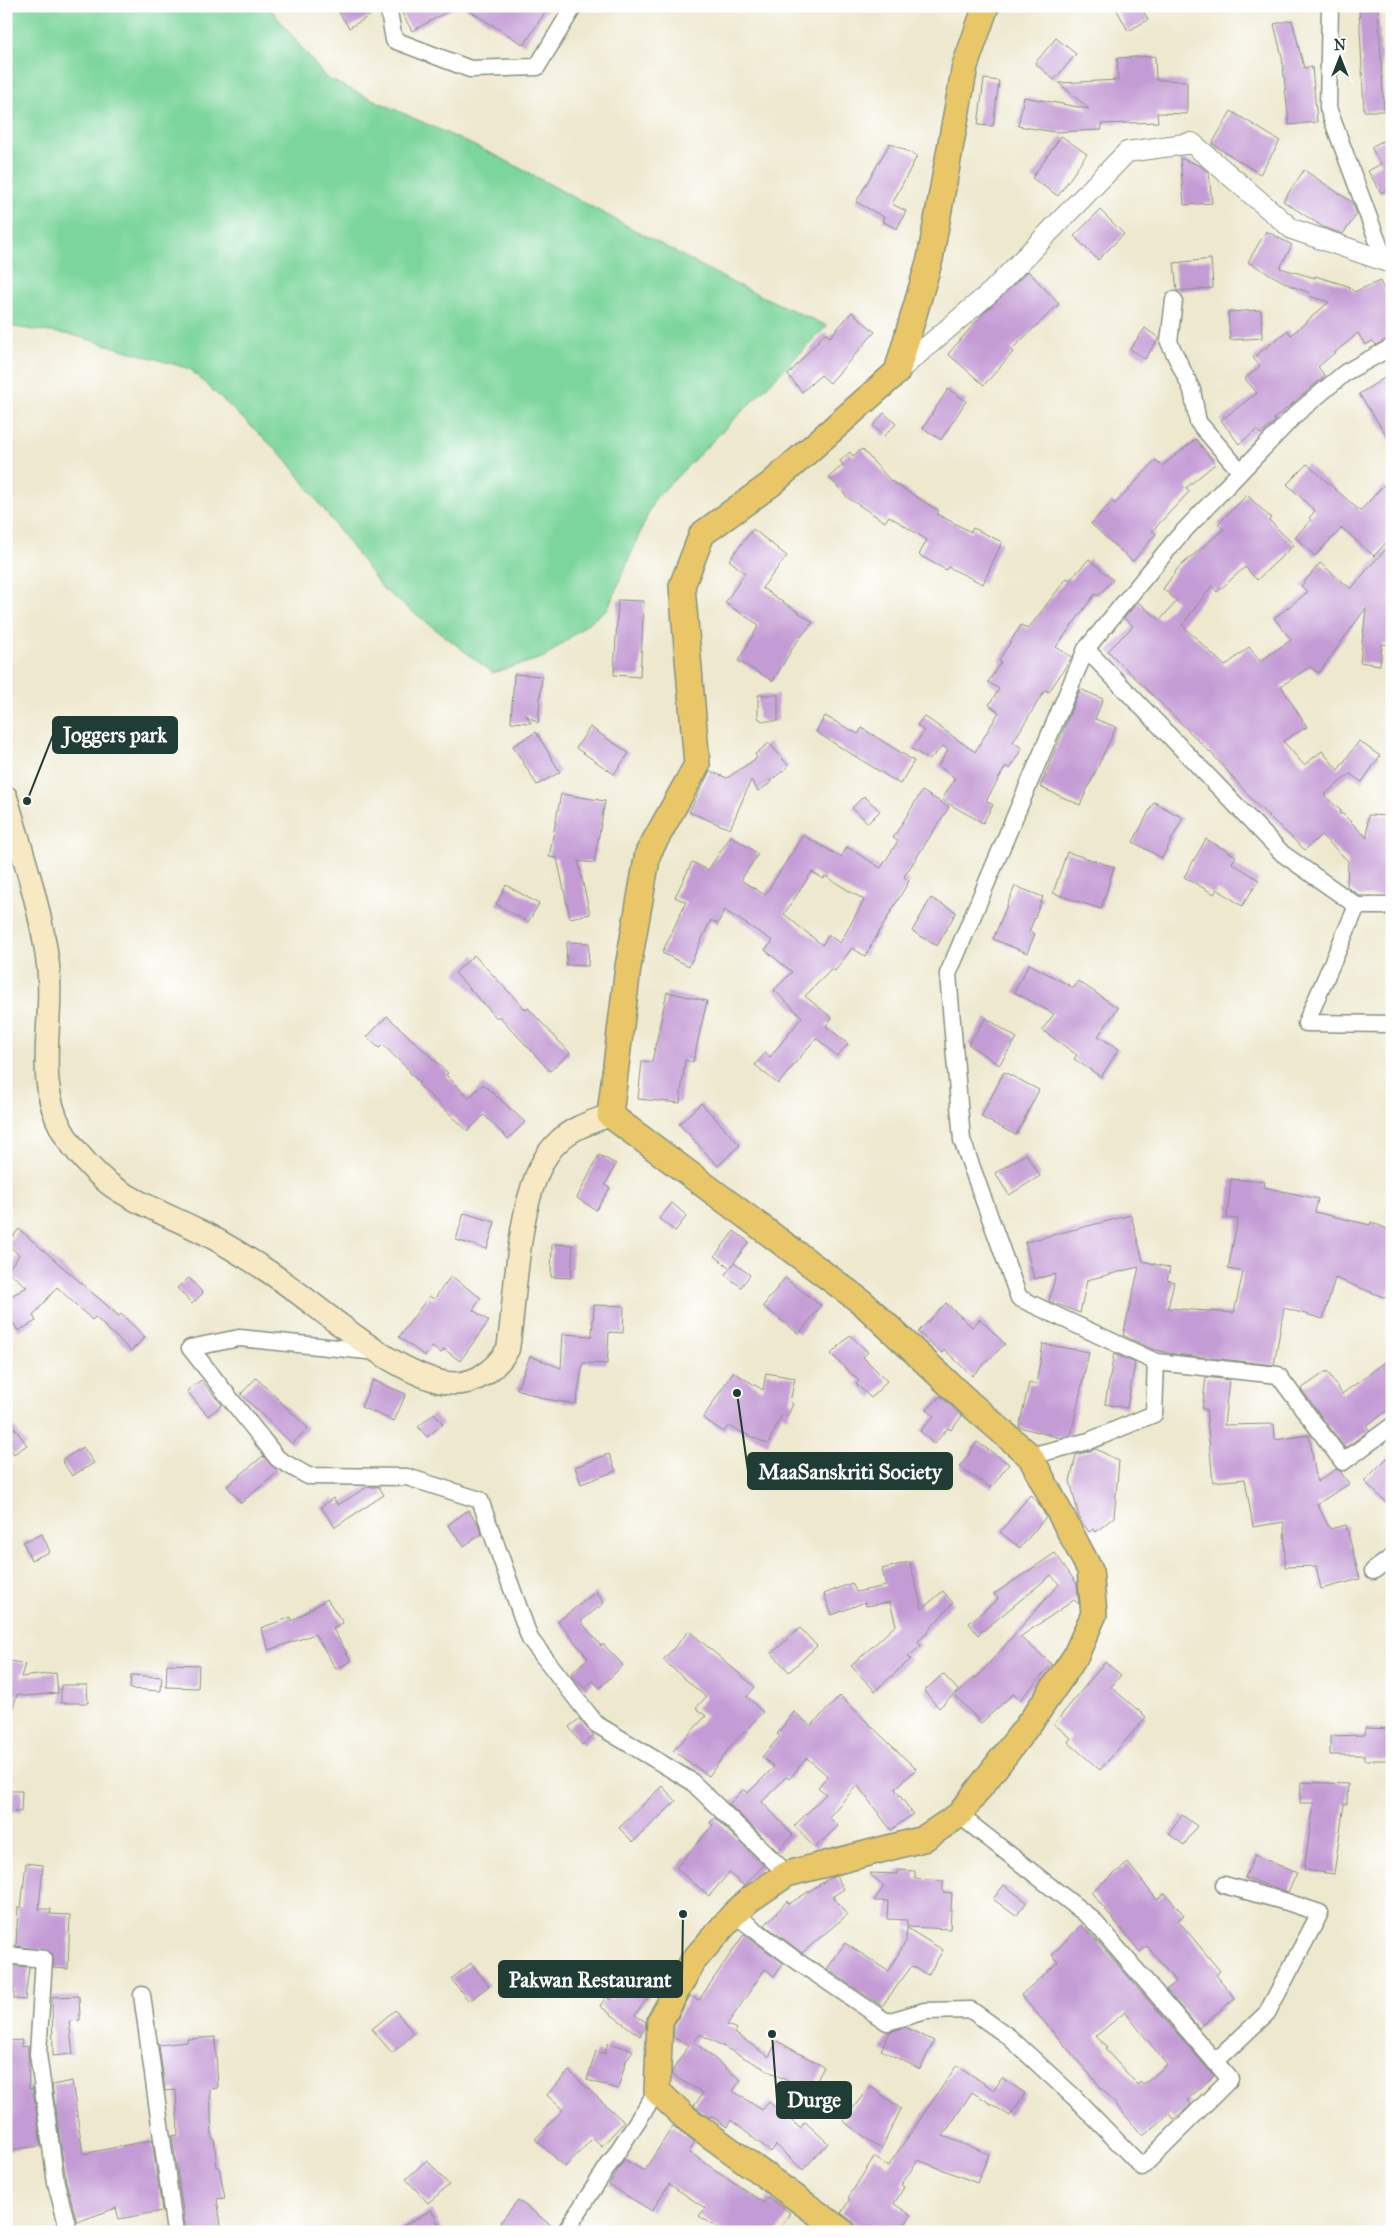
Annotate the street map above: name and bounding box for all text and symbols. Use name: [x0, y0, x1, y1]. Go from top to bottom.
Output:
north arrow: [1316, 32, 1366, 82]
text: N: [1334, 37, 1346, 54]
callout: Joggers park: [53, 717, 177, 753]
text: Joggers park: [60, 722, 168, 749]
callout: MaaSanskriti Society: [748, 1453, 952, 1489]
text: MaaSanskriti Society: [758, 1459, 943, 1485]
callout: Pakwan Restaurant: [499, 1961, 682, 1997]
text: Pakwan Restaurant: [509, 1967, 672, 1993]
callout: Durge: [777, 2082, 851, 2118]
text: Durge: [787, 2087, 841, 2113]

